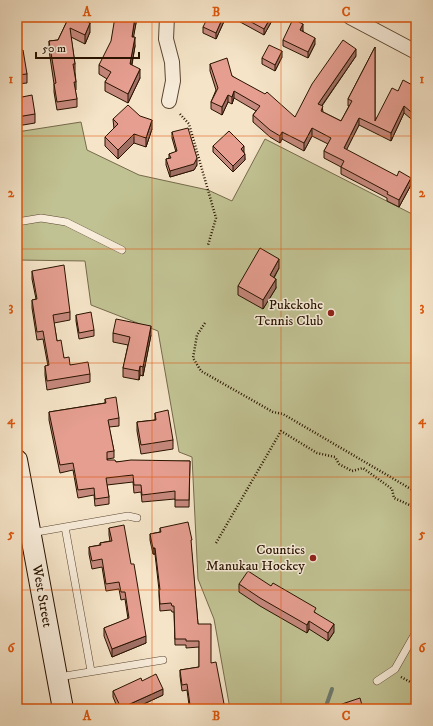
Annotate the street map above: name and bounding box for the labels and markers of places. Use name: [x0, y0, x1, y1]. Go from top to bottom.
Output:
place label: Pukekohe Tennis Club: [255, 296, 323, 330]
marker: Pukekohe Tennis Club: [326, 308, 336, 318]
place label: Counties Manukau Hockey: [206, 541, 305, 575]
marker: Counties Manukau Hockey: [308, 553, 318, 563]

